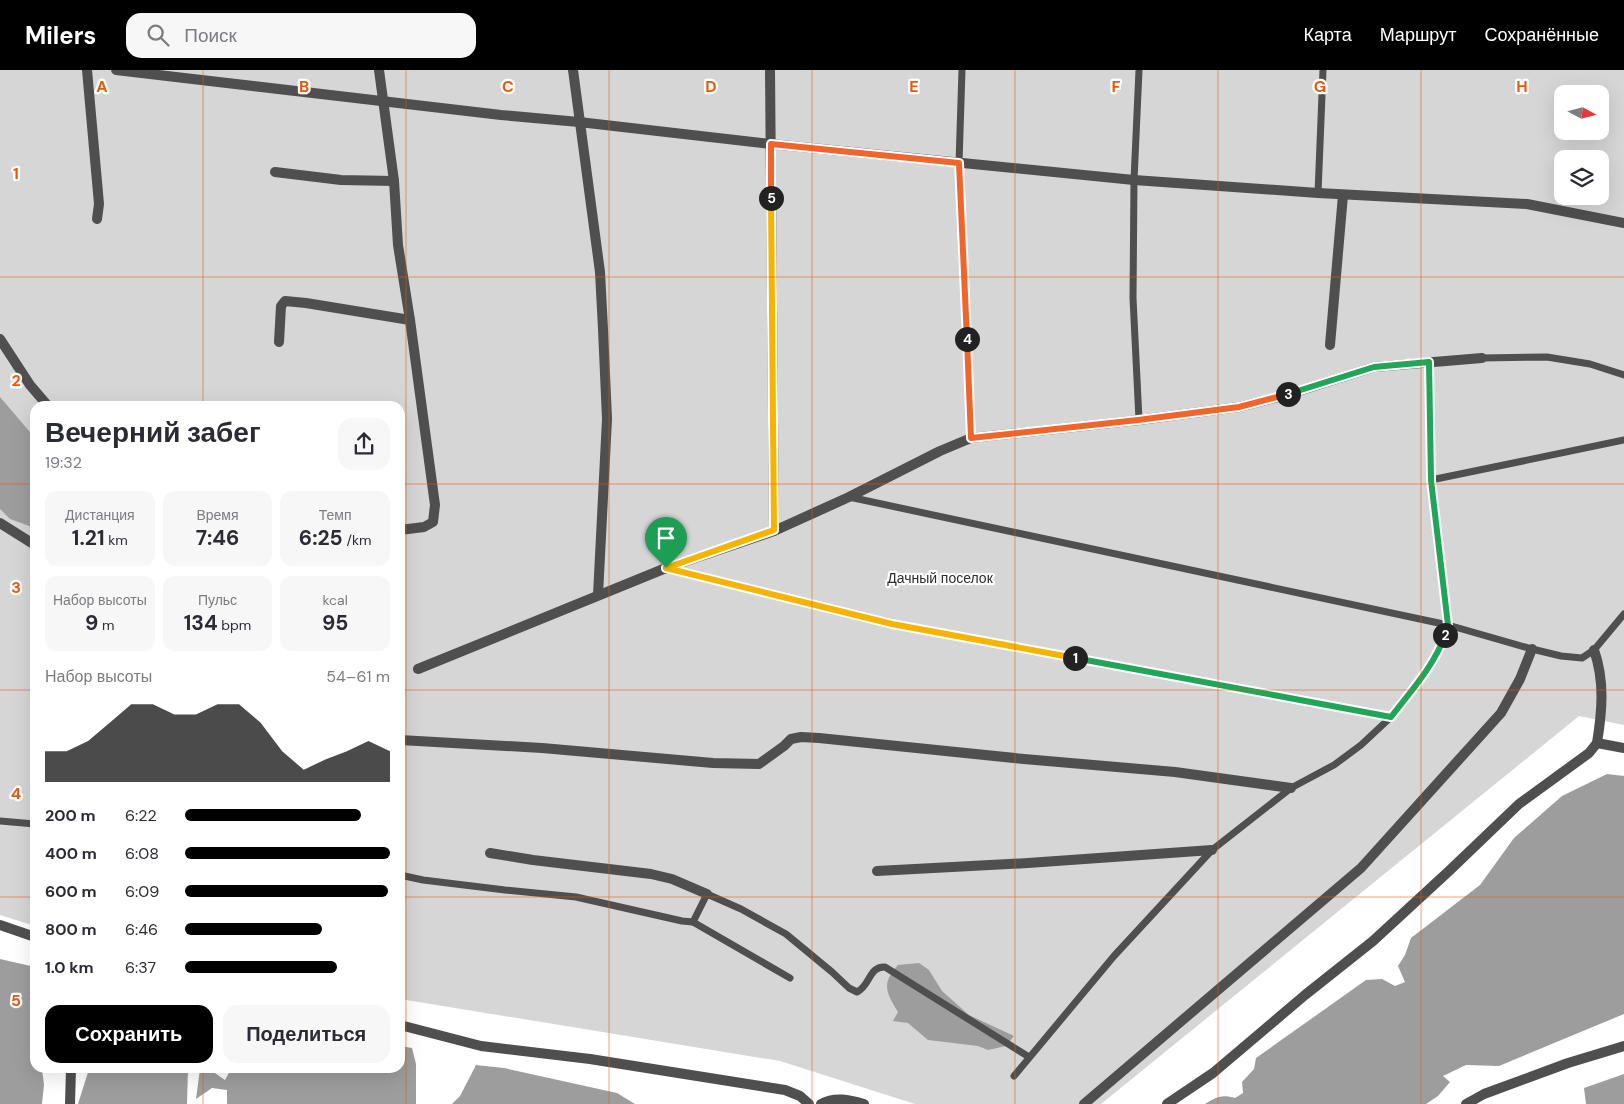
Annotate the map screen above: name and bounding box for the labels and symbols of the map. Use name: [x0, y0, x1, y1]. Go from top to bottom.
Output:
text: A: [96, 76, 108, 97]
text: B: [299, 76, 309, 97]
text: C: [502, 76, 514, 97]
text: D: [705, 76, 717, 97]
text: E: [909, 76, 919, 97]
text: F: [1112, 76, 1121, 97]
text: G: [1314, 76, 1326, 97]
text: H: [1516, 76, 1528, 97]
north arrow: [1554, 85, 1609, 140]
text: 1: [13, 163, 19, 184]
pin: 5: [758, 186, 784, 210]
pin: 4: [954, 326, 980, 352]
text: 2: [11, 370, 21, 391]
pin: 3: [1276, 382, 1300, 406]
pin: [645, 517, 687, 568]
park label: Дачный поселок: [887, 569, 994, 587]
text: 3: [11, 577, 21, 598]
pin: 2: [1432, 622, 1458, 648]
pin: 1: [1062, 646, 1088, 670]
text: 4: [11, 783, 21, 804]
text: 5: [11, 990, 21, 1011]

